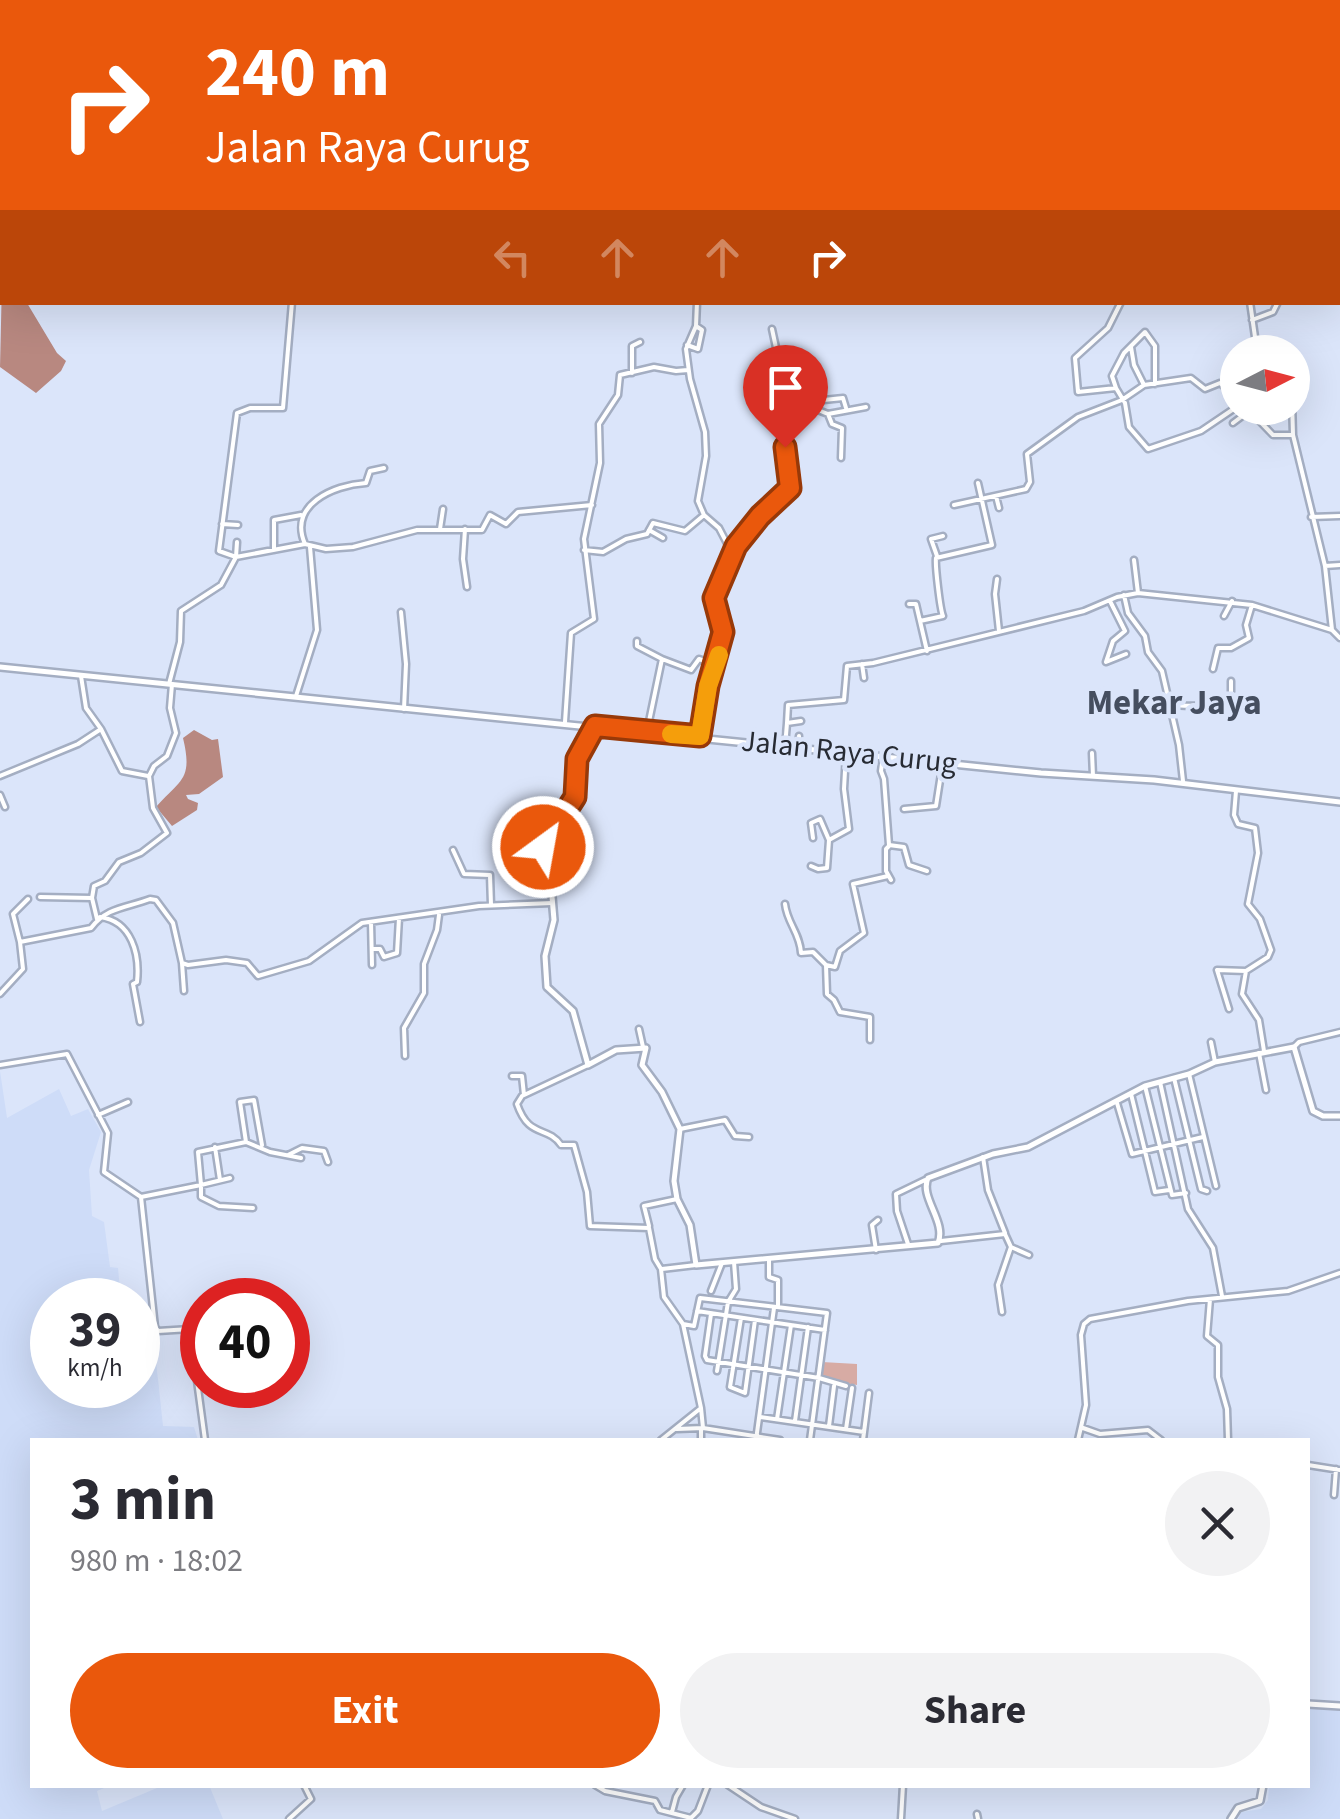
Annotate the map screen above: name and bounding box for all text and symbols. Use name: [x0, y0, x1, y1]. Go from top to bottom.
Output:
text: 240 m: [205, 23, 390, 123]
icon: right: [40, 40, 170, 170]
text: Jalan Raya Curug: [205, 116, 529, 180]
icon: left: [485, 230, 540, 285]
icon: ahead: [590, 230, 645, 285]
icon: ahead: [695, 230, 750, 285]
icon: right: [800, 230, 855, 285]
north arrow: [1220, 335, 1310, 425]
map controls: [1220, 335, 1310, 425]
pin: [743, 345, 828, 448]
icon: arrive: [758, 360, 813, 415]
district label: Mekar Jaya: [1086, 678, 1262, 728]
street label: Jalan Raya Curug: [739, 719, 959, 785]
position arrow: [491, 795, 595, 899]
speed limit sign: 40: [180, 1278, 310, 1408]
text: 39: [69, 1295, 121, 1366]
text: km/h: [67, 1350, 123, 1386]
text: 3 min: [70, 1458, 216, 1543]
button: close: [1165, 1471, 1270, 1576]
text: 980 m · 18:02: [70, 1538, 243, 1584]
button: Exit: [70, 1653, 660, 1768]
button: Share: [680, 1653, 1270, 1768]

